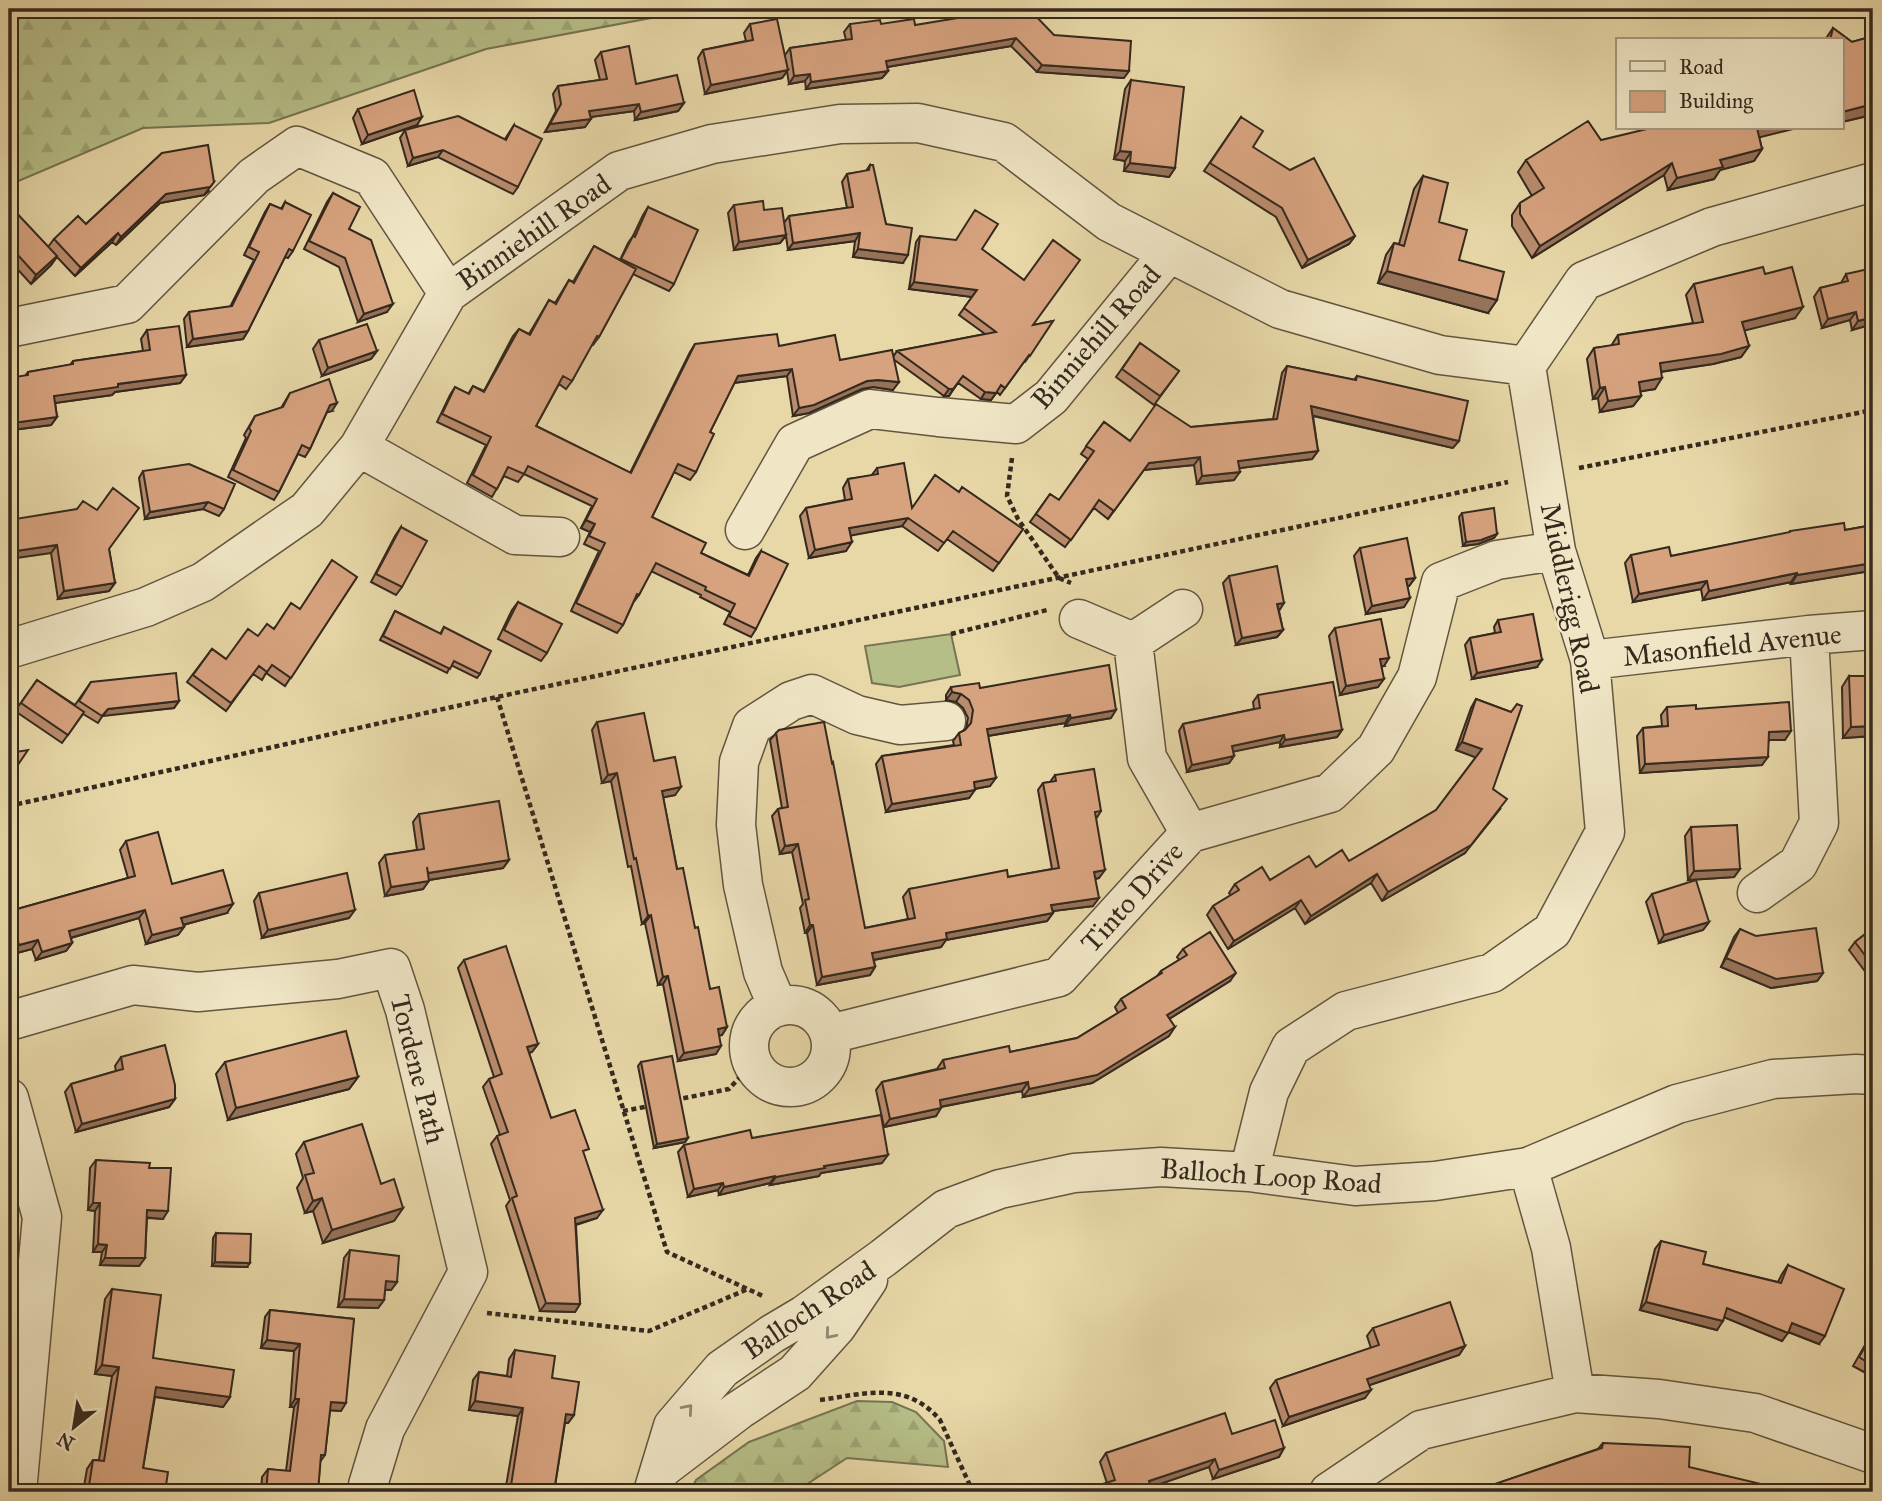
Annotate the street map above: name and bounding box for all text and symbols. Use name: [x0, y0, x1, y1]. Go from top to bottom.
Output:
legend: [1616, 38, 1843, 130]
text: Road: [1679, 54, 1724, 80]
text: Building: [1679, 88, 1753, 114]
street label: Binniehill Road: [450, 166, 618, 298]
street label: Binniehill Road: [1024, 258, 1168, 416]
street label: Middlerigg Road: [1533, 500, 1607, 696]
street label: Masonfield Avenue: [1621, 616, 1843, 674]
street label: Tinto Drive: [1073, 834, 1191, 960]
street label: Tordene Path: [383, 991, 454, 1148]
street label: Balloch Loop Road: [1159, 1151, 1383, 1201]
street label: Balloch Road: [736, 1253, 882, 1367]
one-way arrow: [826, 1326, 838, 1339]
north arrow: [38, 1392, 108, 1462]
one-way arrow: [680, 1404, 692, 1417]
text: N: [53, 1427, 78, 1455]

